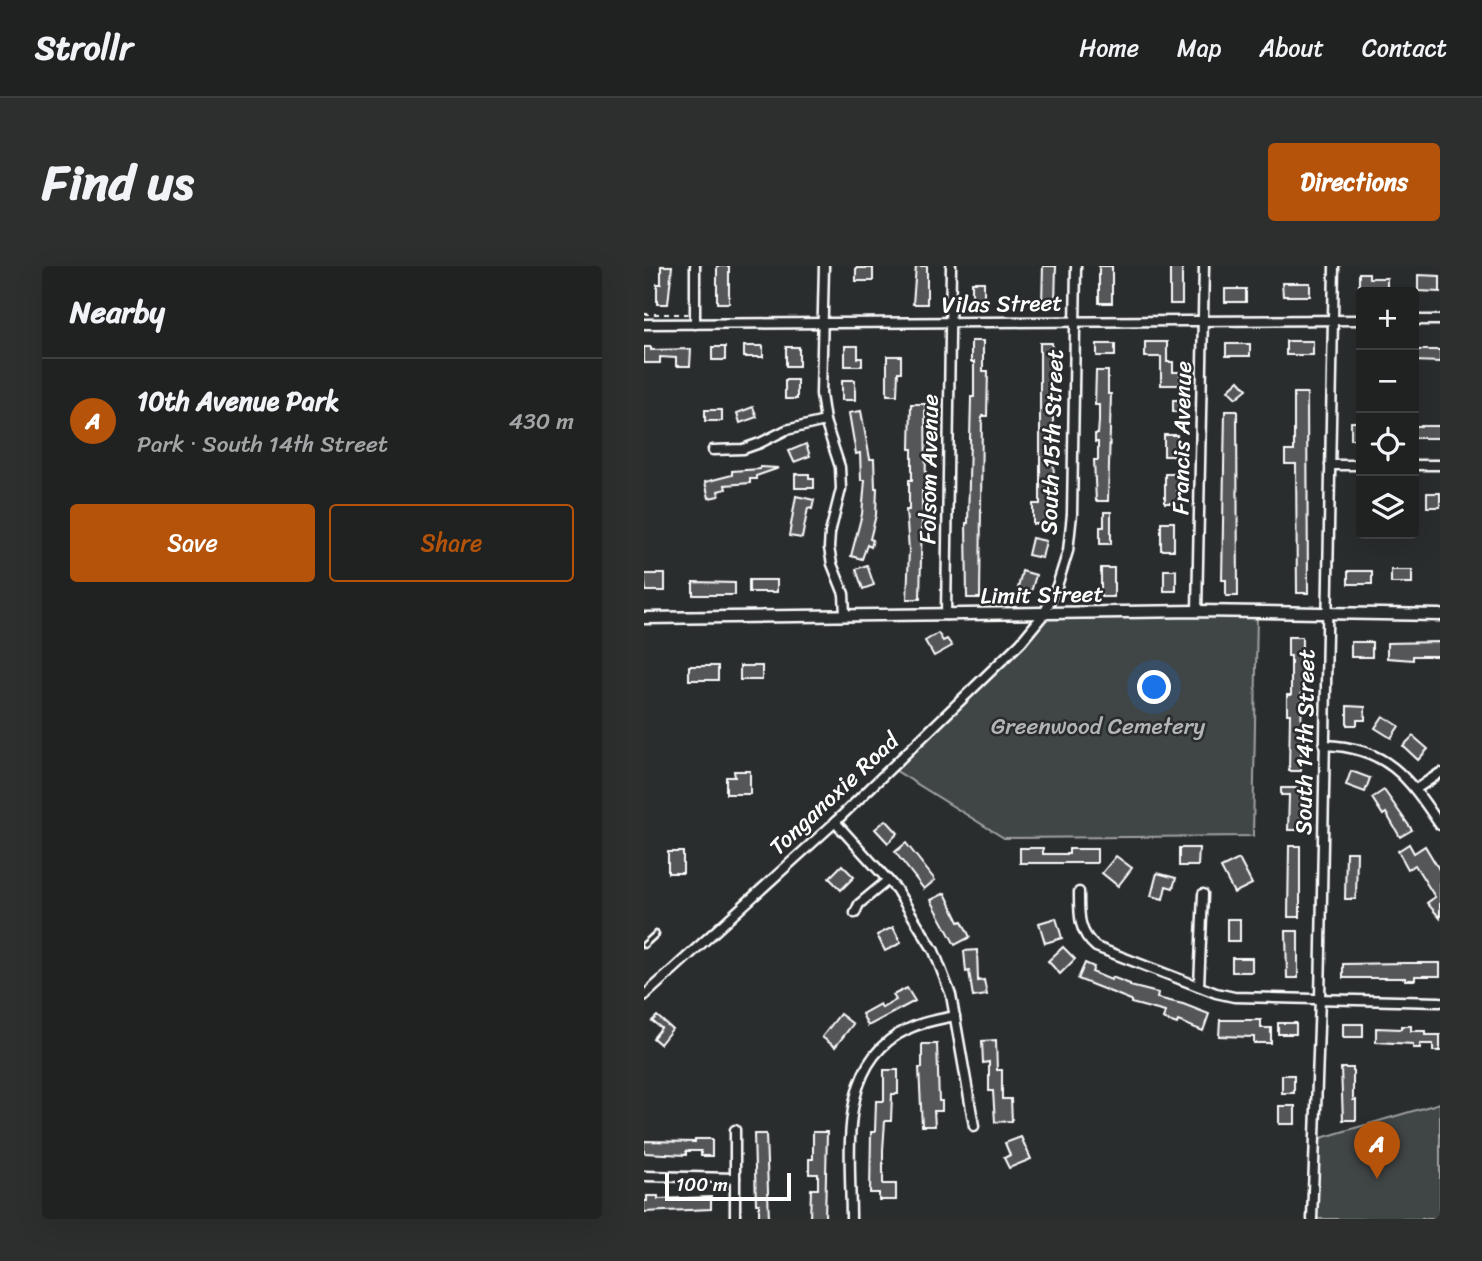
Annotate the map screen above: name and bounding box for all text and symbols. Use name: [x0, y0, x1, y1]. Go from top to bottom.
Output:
text: Strollr: [35, 19, 133, 77]
text: Home: [1079, 27, 1139, 69]
text: Map: [1177, 27, 1221, 69]
text: About: [1259, 27, 1324, 69]
text: Contact: [1362, 27, 1447, 69]
text: Find us: [42, 139, 194, 226]
button: Directions: [1268, 143, 1440, 221]
street label: Vilas Street: [941, 282, 1063, 326]
text: Nearby: [70, 285, 165, 339]
map controls: [1356, 287, 1419, 539]
button: +: [1356, 287, 1419, 350]
street label: South 15th Street: [1028, 349, 1076, 535]
button: −: [1356, 350, 1419, 413]
street label: Francis Avenue: [1160, 361, 1204, 515]
text: 10th Avenue Park: [137, 378, 339, 424]
street label: Folsom Avenue: [907, 393, 951, 544]
text: A: [85, 401, 101, 442]
text: 430 m: [509, 401, 574, 442]
button: locate: [1356, 413, 1419, 476]
text: Park · South 14th Street: [137, 424, 388, 465]
button: layers: [1356, 476, 1419, 539]
button: Save: [70, 504, 315, 582]
button: Share: [329, 504, 574, 582]
street label: Limit Street: [980, 573, 1104, 617]
street label: South 14th Street: [1283, 649, 1327, 835]
your location: [1137, 670, 1171, 704]
park label: Greenwood Cemetery: [991, 706, 1205, 747]
street label: Tonganoxie Road: [759, 721, 910, 866]
pin: A: [1354, 1121, 1400, 1179]
text: 100 m: [676, 1168, 728, 1201]
scale bar: [665, 1170, 791, 1202]

